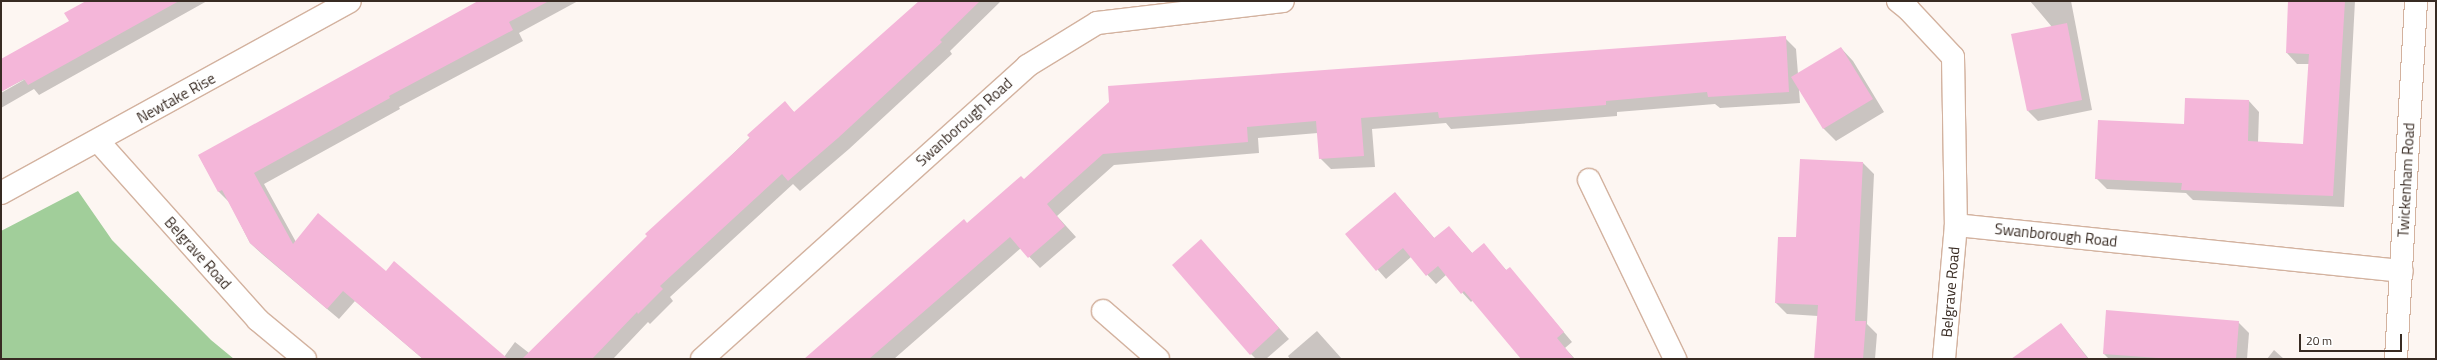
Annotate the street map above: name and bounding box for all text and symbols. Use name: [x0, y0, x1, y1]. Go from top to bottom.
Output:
street label: Newtake Rise: [134, 69, 218, 127]
street label: Swanborough Road: [912, 74, 1016, 170]
street label: Twickenham Road: [2394, 122, 2418, 238]
street label: Belgrave Road: [161, 213, 235, 293]
street label: Swanborough Road: [1994, 220, 2118, 250]
street label: Belgrave Road: [1937, 246, 1963, 338]
scale bar: [2301, 326, 2404, 352]
text: 20 m: [2306, 331, 2332, 350]

